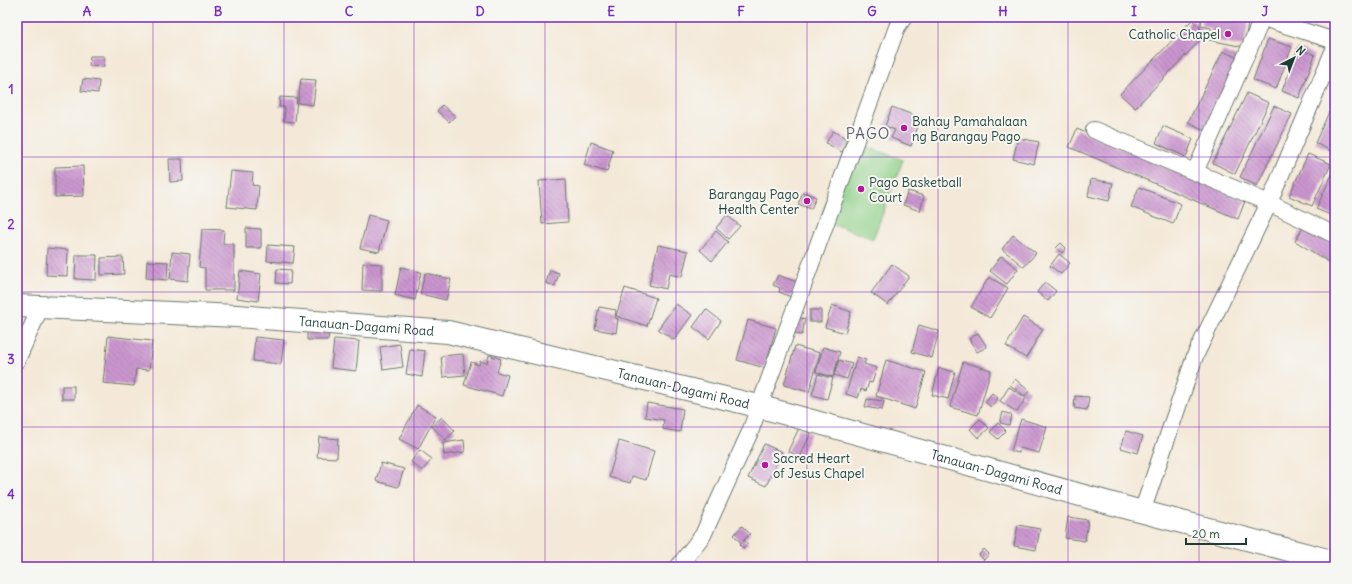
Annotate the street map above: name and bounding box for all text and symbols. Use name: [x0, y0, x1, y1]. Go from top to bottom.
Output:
text: A: [83, 3, 92, 20]
text: B: [214, 3, 223, 20]
text: C: [345, 3, 354, 20]
text: D: [475, 3, 485, 20]
text: E: [607, 3, 615, 20]
text: F: [737, 3, 745, 20]
text: G: [867, 3, 877, 20]
text: H: [998, 3, 1008, 20]
text: I: [1131, 3, 1137, 20]
text: J: [1262, 3, 1269, 20]
place label: Catholic Chapel: [1129, 26, 1220, 43]
marker: Catholic Chapel: [1223, 29, 1233, 39]
north arrow: [1274, 38, 1314, 78]
text: N: [1293, 43, 1308, 58]
text: 1: [8, 81, 14, 98]
place label: Bahay Pamahalaan ng Barangay Pago: [912, 113, 1028, 145]
marker: Bahay Pamahalaan ng Barangay Pago: [899, 123, 909, 133]
district label: PAGO: [846, 124, 890, 143]
place label: Pago Basketball Court: [869, 174, 962, 206]
marker: Pago Basketball Court: [856, 184, 866, 194]
place label: Barangay Pago Health Center: [708, 186, 800, 218]
marker: Barangay Pago Health Center: [802, 196, 812, 206]
text: 2: [7, 216, 15, 233]
street label: Tanauan-Dagami Road: [298, 313, 435, 340]
text: 3: [7, 351, 15, 368]
street label: Tanauan-Dagami Road: [616, 365, 752, 413]
street label: Tanauan-Dagami Road: [929, 446, 1064, 499]
place label: Sacred Heart of Jesus Chapel: [773, 450, 865, 482]
marker: Sacred Heart of Jesus Chapel: [760, 460, 770, 470]
text: 4: [7, 486, 15, 503]
scale bar: [1186, 520, 1246, 546]
text: 20 m: [1192, 526, 1220, 541]

